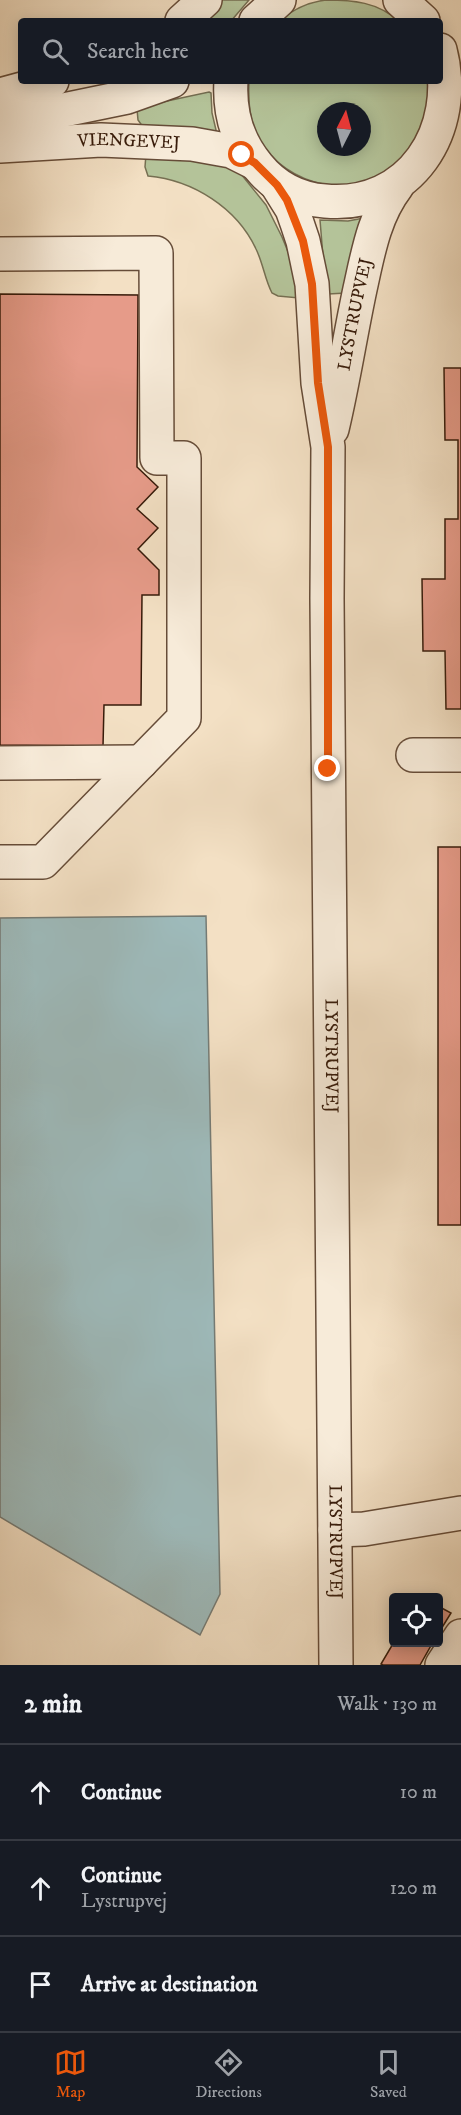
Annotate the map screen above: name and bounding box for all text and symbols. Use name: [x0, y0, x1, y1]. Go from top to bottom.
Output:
search box: [18, 18, 443, 84]
icon: search: [39, 35, 72, 68]
text: Search here: [87, 38, 189, 65]
north arrow: [317, 102, 371, 156]
street label: VIENGEVEJ: [76, 129, 181, 154]
route start: [228, 141, 254, 167]
street label: LYSTRUPVEJ: [333, 256, 377, 373]
route end: [314, 755, 340, 781]
street label: LYSTRUPVEJ: [319, 999, 342, 1113]
street label: LYSTRUPVEJ: [323, 1485, 346, 1599]
map controls: [389, 1593, 443, 1647]
button: locate: [389, 1593, 443, 1647]
text: 2 min: [24, 1688, 82, 1721]
text: Walk · 130 m: [337, 1692, 437, 1717]
icon: ahead: [24, 1776, 57, 1809]
text: Continue: [81, 1779, 162, 1806]
text: 10 m: [400, 1780, 437, 1805]
text: Continue: [81, 1862, 162, 1889]
icon: ahead: [24, 1872, 57, 1905]
text: 120 m: [390, 1876, 437, 1901]
text: Lystrupvej: [81, 1889, 167, 1914]
icon: arrive: [24, 1968, 57, 2001]
text: Arrive at destination: [81, 1971, 258, 1998]
tab: Map: [54, 2046, 87, 2102]
tab: Directions: [195, 2046, 262, 2102]
tab: Saved: [370, 2046, 407, 2102]

